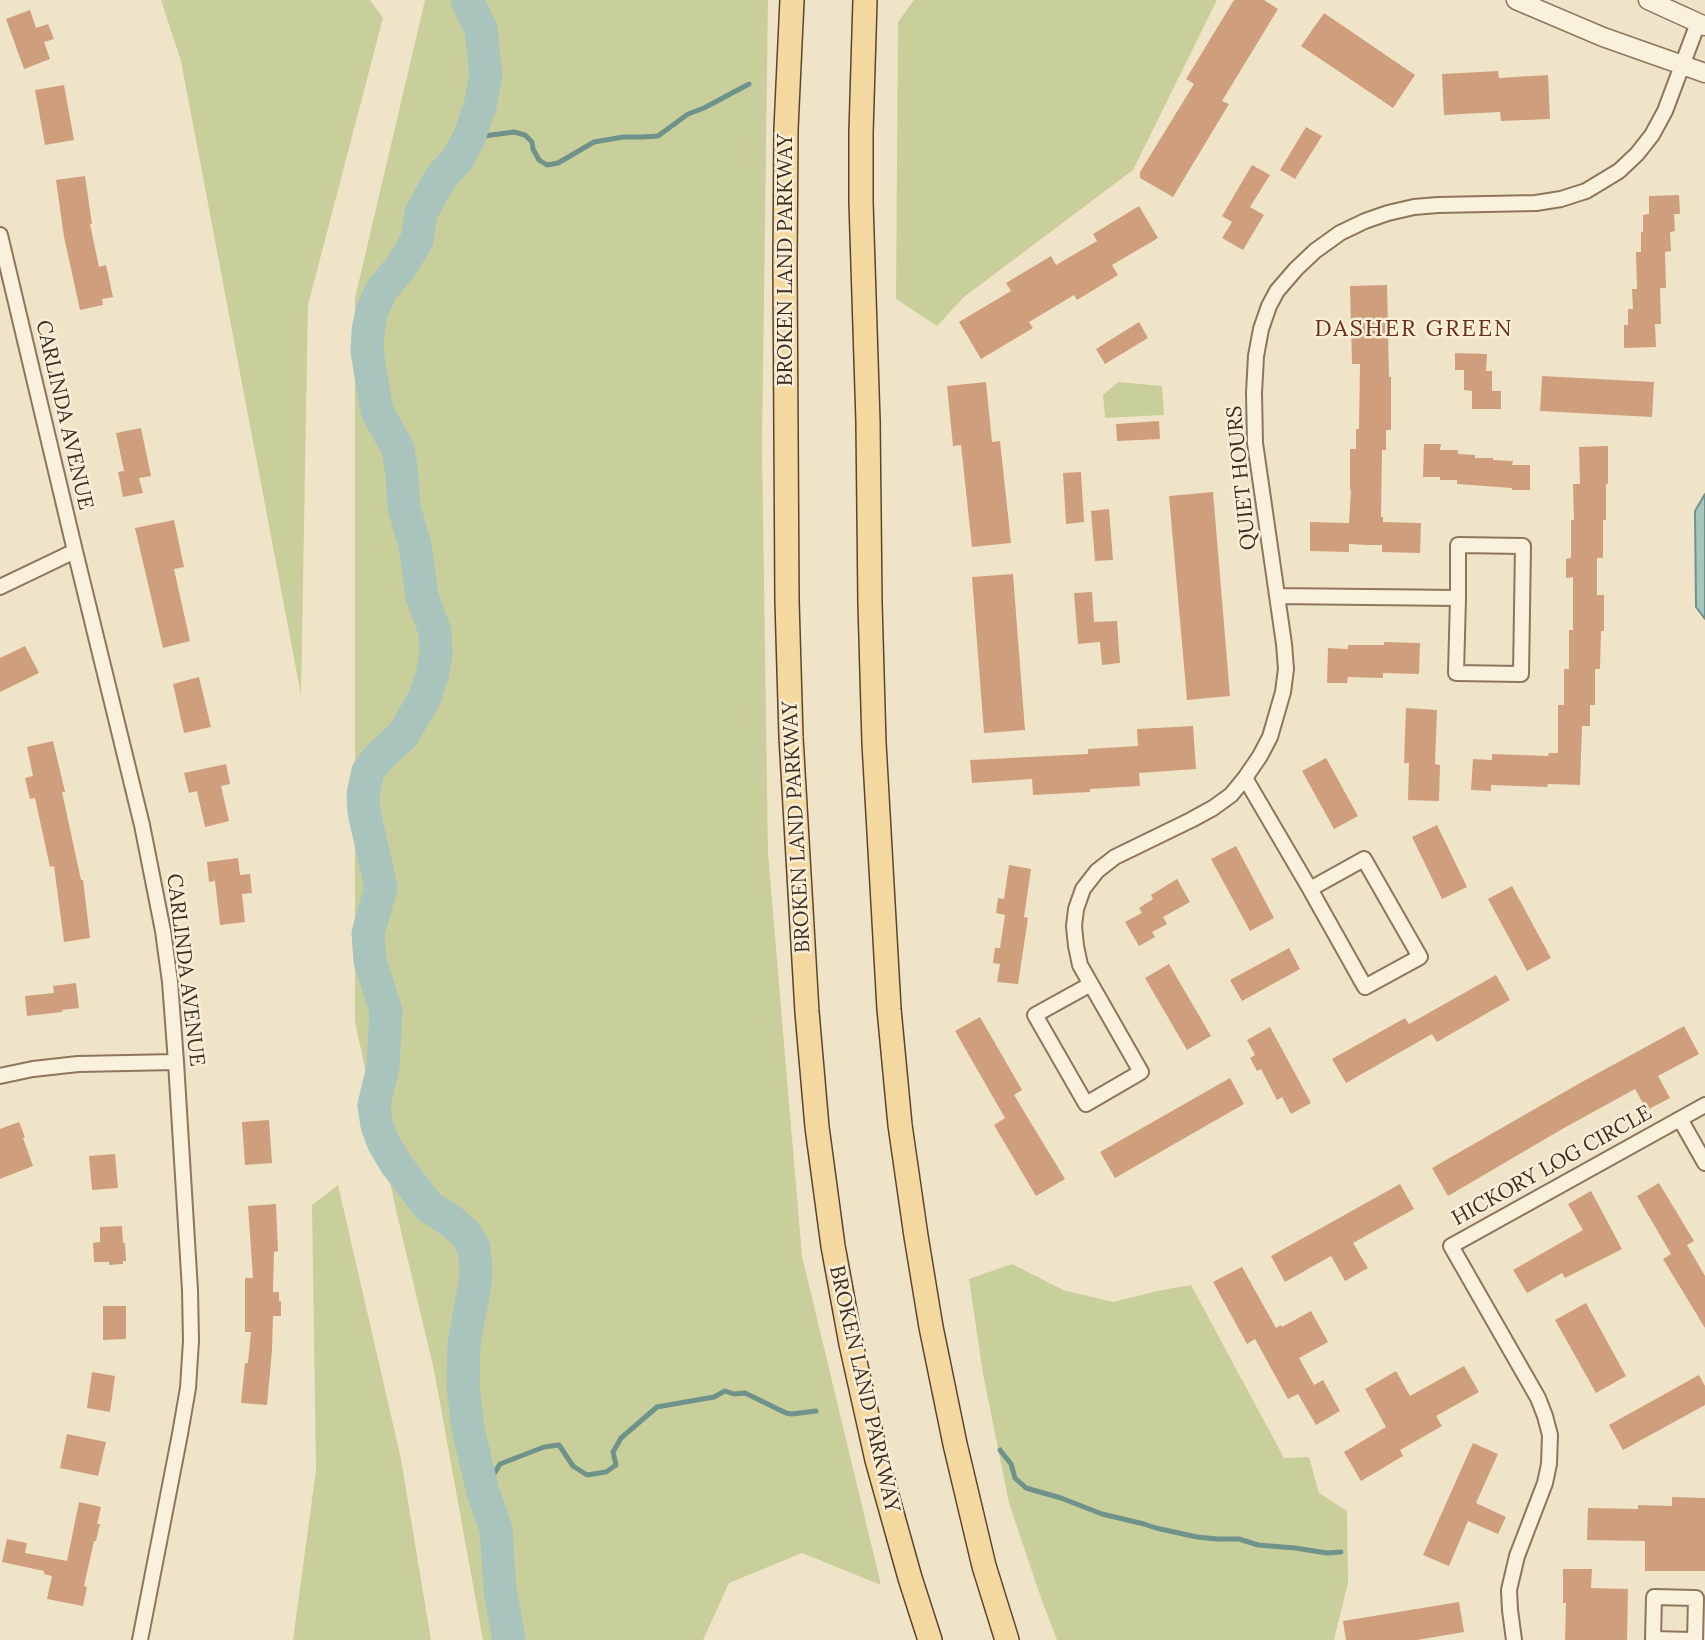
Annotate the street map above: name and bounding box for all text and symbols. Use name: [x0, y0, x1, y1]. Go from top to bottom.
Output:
street label: BROKEN LAND PARKWAY: [773, 134, 799, 386]
district label: DASHER GREEN: [1316, 315, 1512, 343]
street label: CARLINDA AVENUE: [30, 318, 98, 512]
street label: QUIET HOURS: [1222, 405, 1262, 551]
street label: BROKEN LAND PARKWAY: [778, 700, 816, 954]
street label: CARLINDA AVENUE: [161, 872, 209, 1068]
street label: HICKORY LOG CIRCLE: [1448, 1101, 1656, 1231]
street label: BROKEN LAND PARKWAY: [823, 1263, 905, 1515]

